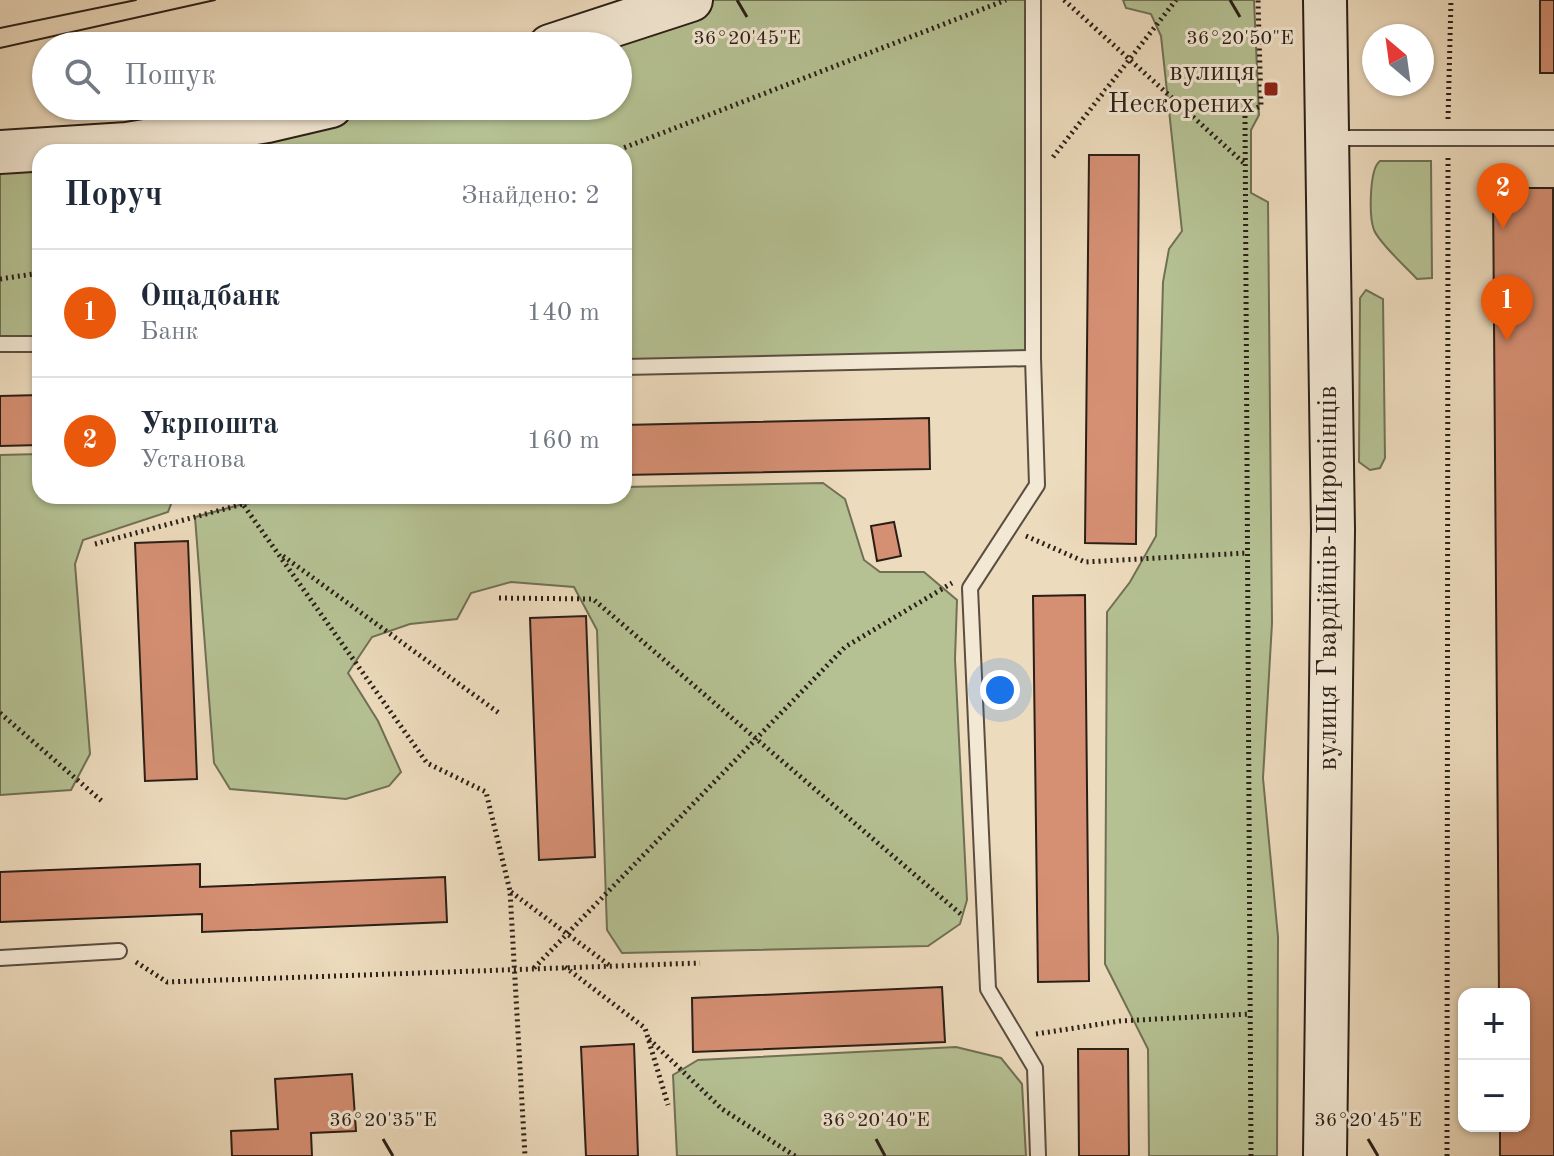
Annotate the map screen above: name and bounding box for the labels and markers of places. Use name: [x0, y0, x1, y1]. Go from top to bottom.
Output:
place label: вулиця Нескорених: [1108, 59, 1255, 119]
marker: вулиця Нескорених: [1262, 80, 1280, 98]
pin: 2: [1477, 163, 1529, 229]
pin: 1: [1481, 275, 1533, 341]

